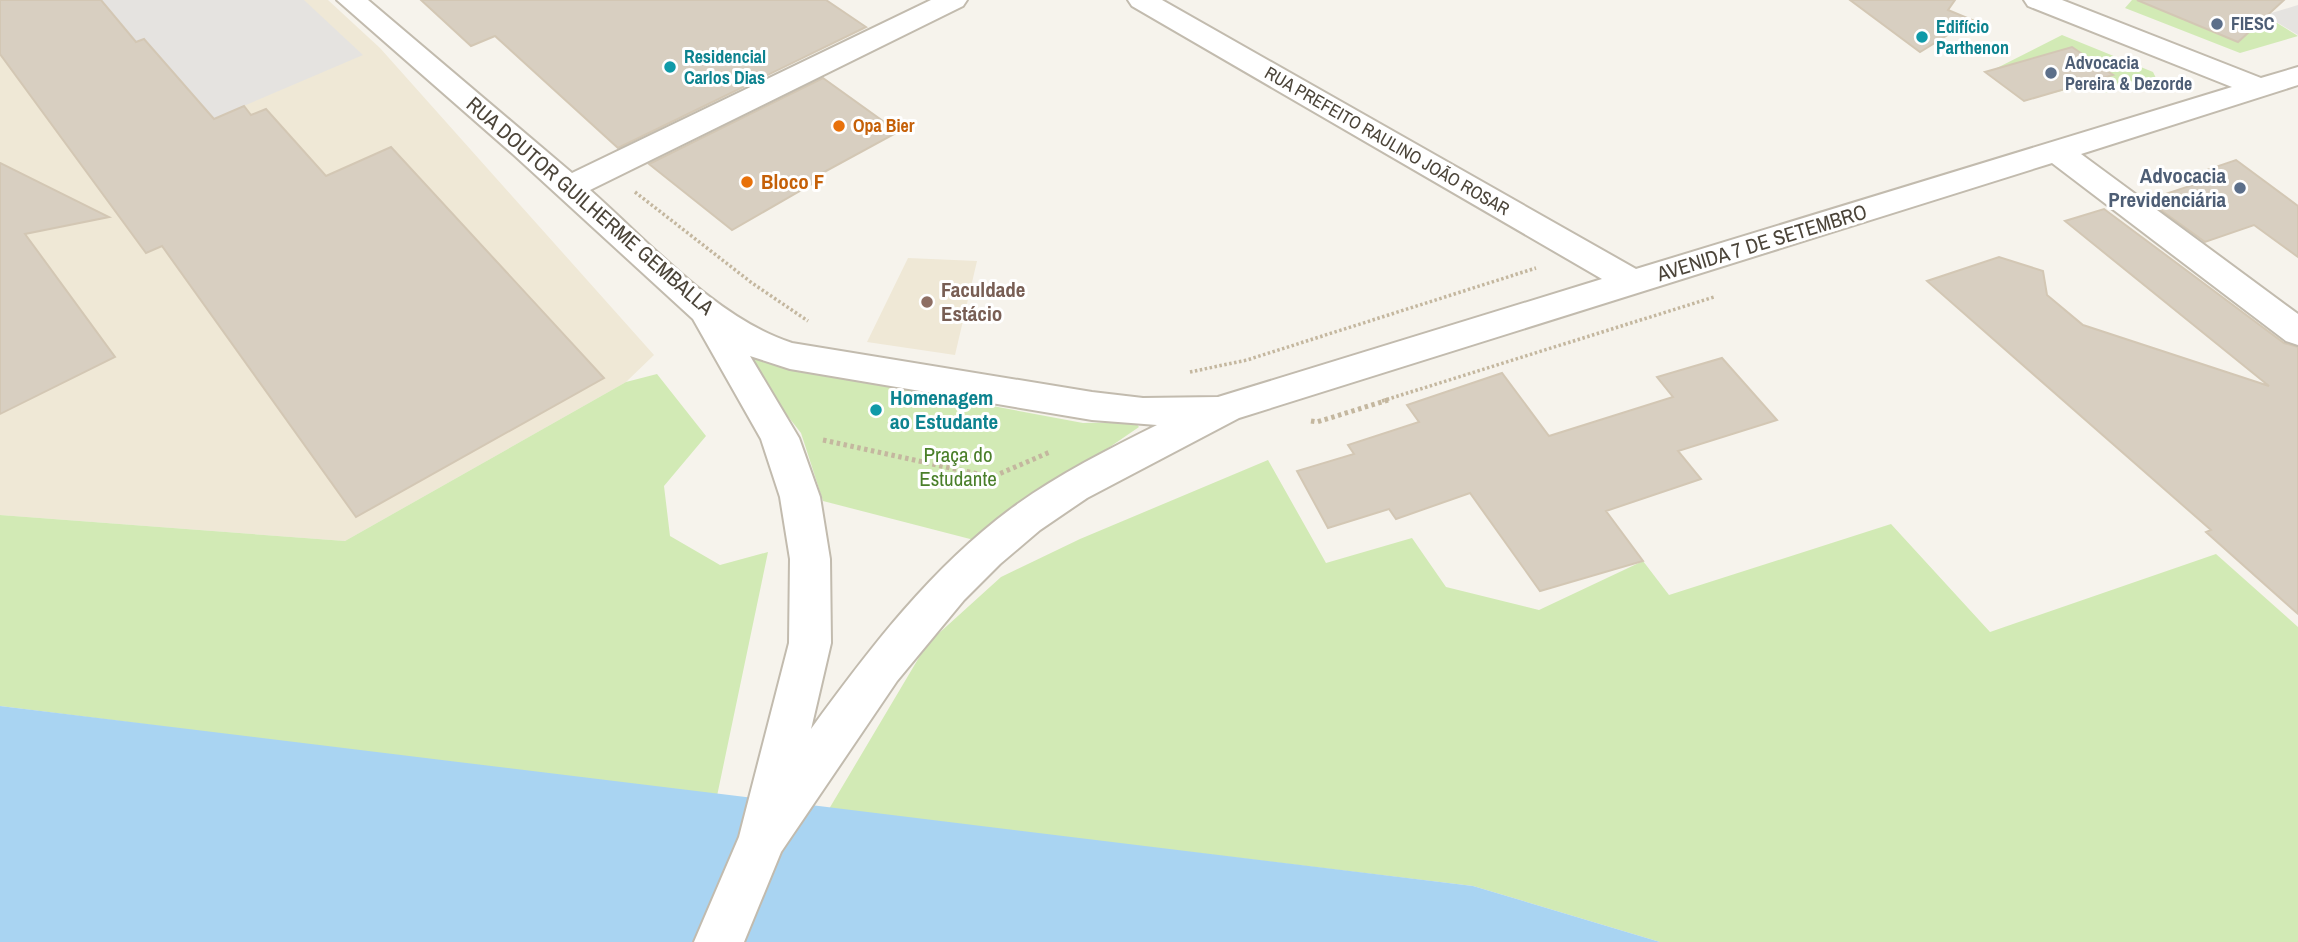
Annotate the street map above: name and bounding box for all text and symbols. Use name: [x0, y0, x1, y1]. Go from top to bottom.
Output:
place label: FIESC: [2231, 11, 2275, 36]
place label: Edifício Parthenon: [1936, 14, 2009, 60]
marker: FIESC: [2209, 16, 2225, 32]
marker: Edifício Parthenon: [1914, 29, 1930, 45]
place label: Residencial Carlos Dias: [684, 44, 766, 90]
place label: Advocacia Pereira & Dezorde: [2065, 50, 2192, 96]
marker: Residencial Carlos Dias: [662, 59, 678, 75]
street label: RUA PREFEITO RAULINO JOÃO ROSAR: [1260, 60, 1514, 221]
marker: Advocacia Pereira & Dezorde: [2043, 65, 2059, 81]
street label: RUA DOUTOR GUILHERME GEMBALLA: [460, 90, 721, 322]
place label: Opa Bier: [853, 113, 915, 138]
marker: Opa Bier: [831, 118, 847, 134]
place label: Advocacia Previdenciária: [2108, 161, 2226, 214]
place label: Bloco F: [761, 167, 824, 196]
marker: Bloco F: [739, 174, 755, 190]
marker: Advocacia Previdenciária: [2232, 180, 2248, 196]
street label: AVENIDA 7 DE SETEMBRO: [1652, 197, 1870, 289]
place label: Faculdade Estácio: [941, 275, 1025, 328]
marker: Faculdade Estácio: [919, 294, 935, 310]
place label: Homenagem ao Estudante: [890, 383, 998, 436]
marker: Homenagem ao Estudante: [868, 402, 884, 418]
park label: Praça do Estudante: [919, 440, 997, 493]

